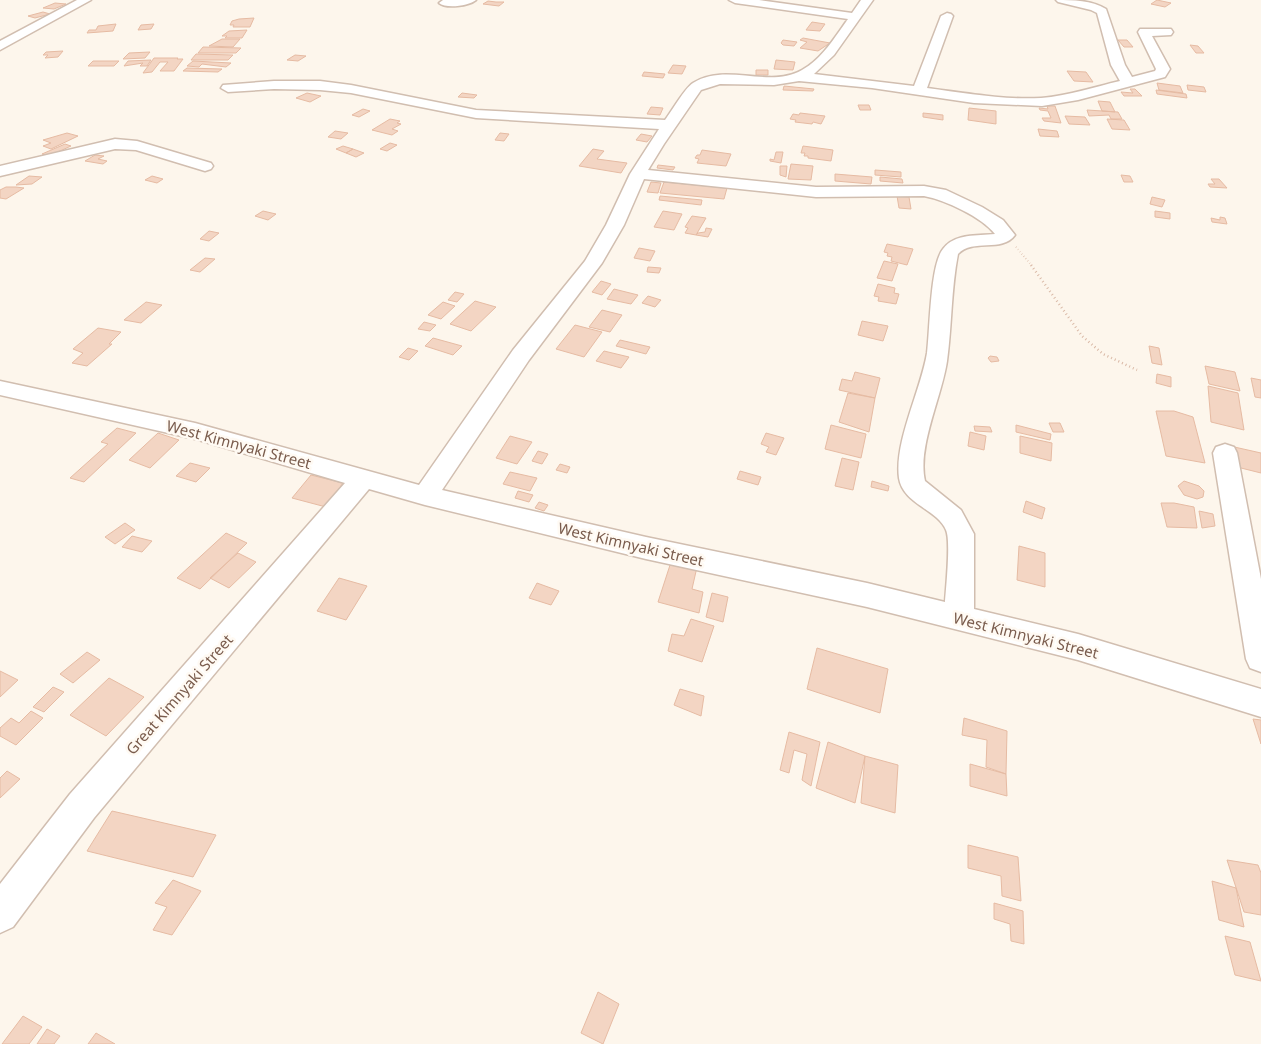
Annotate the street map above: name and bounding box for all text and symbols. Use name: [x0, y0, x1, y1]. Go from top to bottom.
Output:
street label: West Kimnyaki Street: [165, 415, 314, 473]
street label: West Kimnyaki Street: [556, 518, 706, 571]
street label: West Kimnyaki Street: [951, 607, 1101, 663]
street label: Great Kimnyaki Street: [121, 629, 237, 758]

